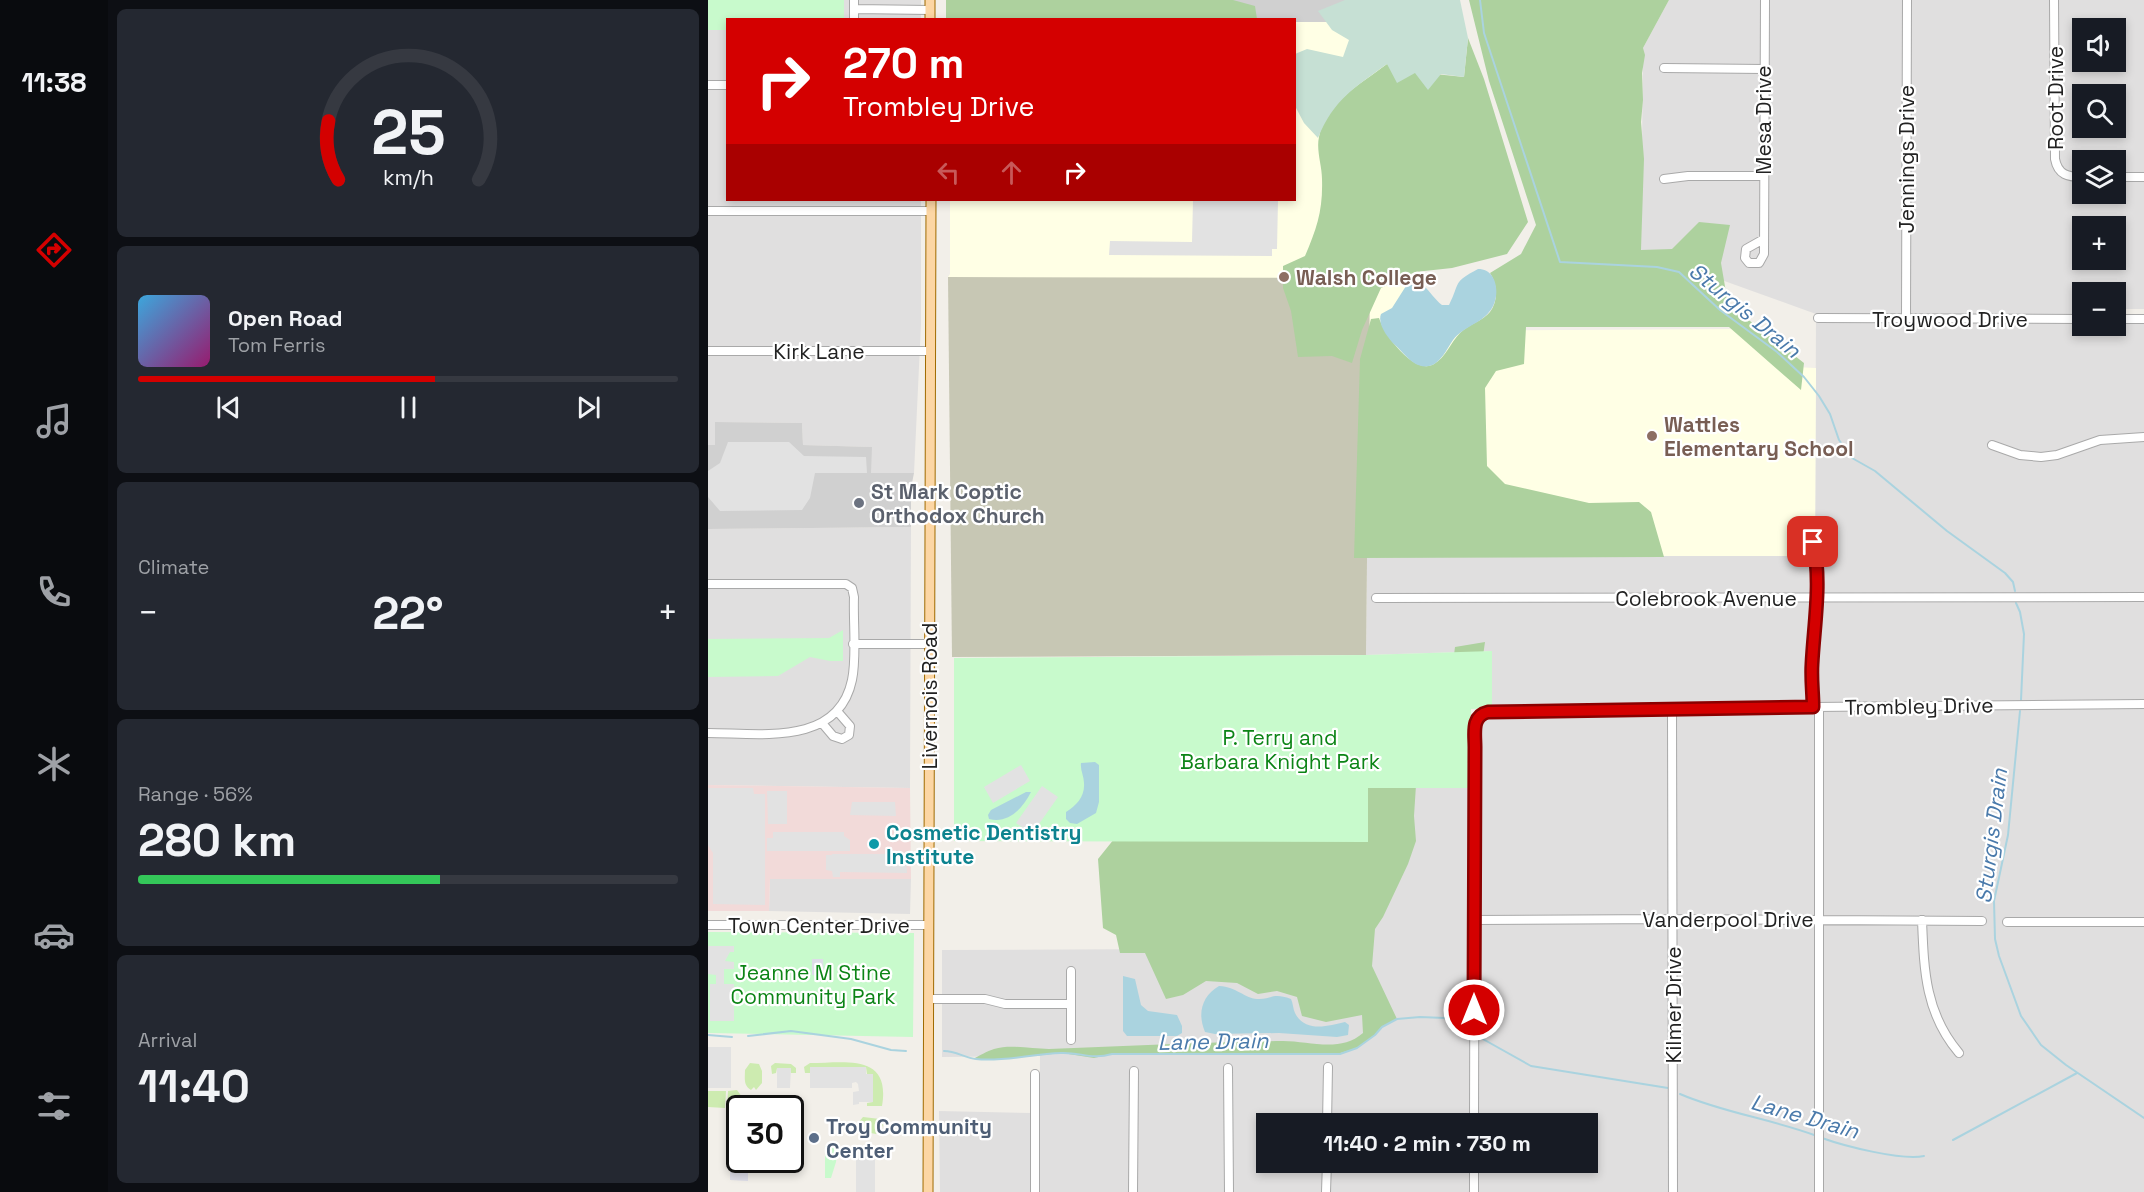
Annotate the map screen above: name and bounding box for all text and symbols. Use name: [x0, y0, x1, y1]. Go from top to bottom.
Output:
map controls: [2072, 18, 2126, 336]
button: sound: [2072, 18, 2126, 72]
text: 270 m: [843, 37, 964, 90]
icon: right: [744, 42, 822, 120]
street label: Root Drive: [2042, 46, 2069, 150]
text: 11:38: [21, 65, 87, 100]
street label: Mesa Drive: [1750, 65, 1777, 175]
button: search: [2072, 84, 2126, 138]
street label: Jennings Drive: [1893, 85, 1920, 233]
text: Trombley Drive: [843, 89, 1035, 124]
text: 25: [371, 93, 445, 172]
button: layers: [2072, 150, 2126, 204]
icon: left: [932, 156, 965, 189]
icon: ahead: [995, 156, 1028, 189]
icon: right: [1058, 156, 1091, 189]
text: km/h: [382, 164, 434, 191]
button: +: [2072, 216, 2126, 270]
icon: directions: [33, 229, 75, 271]
water label: Sturgis Drain: [1683, 256, 1807, 364]
place label: Walsh College: [1296, 264, 1437, 291]
marker: Walsh College: [1277, 270, 1291, 284]
button: −: [2072, 282, 2126, 336]
text: Open Road: [228, 304, 343, 332]
street label: Troywood Drive: [1872, 306, 2028, 333]
text: Tom Ferris: [228, 332, 326, 358]
street label: Kirk Lane: [773, 338, 865, 365]
icon: previous: [212, 391, 245, 424]
icon: pause: [392, 391, 425, 424]
icon: next: [572, 391, 605, 424]
icon: music: [33, 400, 75, 442]
place label: Wattles Elementary School: [1664, 411, 1854, 462]
marker: Wattles Elementary School: [1645, 429, 1659, 443]
place label: St Mark Coptic Orthodox Church: [871, 478, 1045, 529]
marker: St Mark Coptic Orthodox Church: [852, 496, 866, 510]
pin: [1787, 516, 1838, 567]
icon: arrive: [1796, 525, 1829, 558]
text: Climate: [138, 554, 209, 580]
icon: phone: [33, 571, 75, 613]
text: 22°: [372, 585, 444, 642]
street label: Colebrook Avenue: [1615, 585, 1797, 612]
text: −: [138, 592, 158, 634]
text: +: [658, 592, 678, 634]
street label: Livernois Road: [916, 623, 943, 769]
street label: Trombley Drive: [1844, 691, 1994, 721]
park label: P. Terry and Barbara Knight Park: [1180, 724, 1380, 775]
icon: climate: [33, 743, 75, 785]
water label: Sturgis Drain: [1969, 766, 2013, 905]
text: Range · 56%: [138, 781, 253, 807]
text: 280 km: [138, 812, 296, 869]
place label: Cosmetic Dentistry Institute: [886, 819, 1081, 870]
marker: Cosmetic Dentistry Institute: [867, 837, 881, 851]
street label: Vanderpool Drive: [1642, 906, 1814, 933]
street label: Town Center Drive: [728, 912, 910, 939]
icon: car: [33, 914, 75, 956]
street label: Kilmer Drive: [1660, 946, 1687, 1064]
park label: Jeanne M Stine Community Park: [731, 959, 895, 1010]
position arrow: [1442, 978, 1506, 1042]
water label: Lane Drain: [1157, 1026, 1269, 1056]
text: Arrival: [138, 1027, 197, 1053]
text: 11:40: [138, 1058, 250, 1115]
icon: filters: [33, 1085, 75, 1127]
water label: Lane Drain: [1748, 1087, 1863, 1145]
speed limit sign: 30: [726, 1095, 804, 1173]
place label: Troy Community Center: [826, 1113, 992, 1164]
text: 11:40 · 2 min · 730 m: [1323, 1129, 1531, 1157]
marker: Troy Community Center: [807, 1131, 821, 1145]

